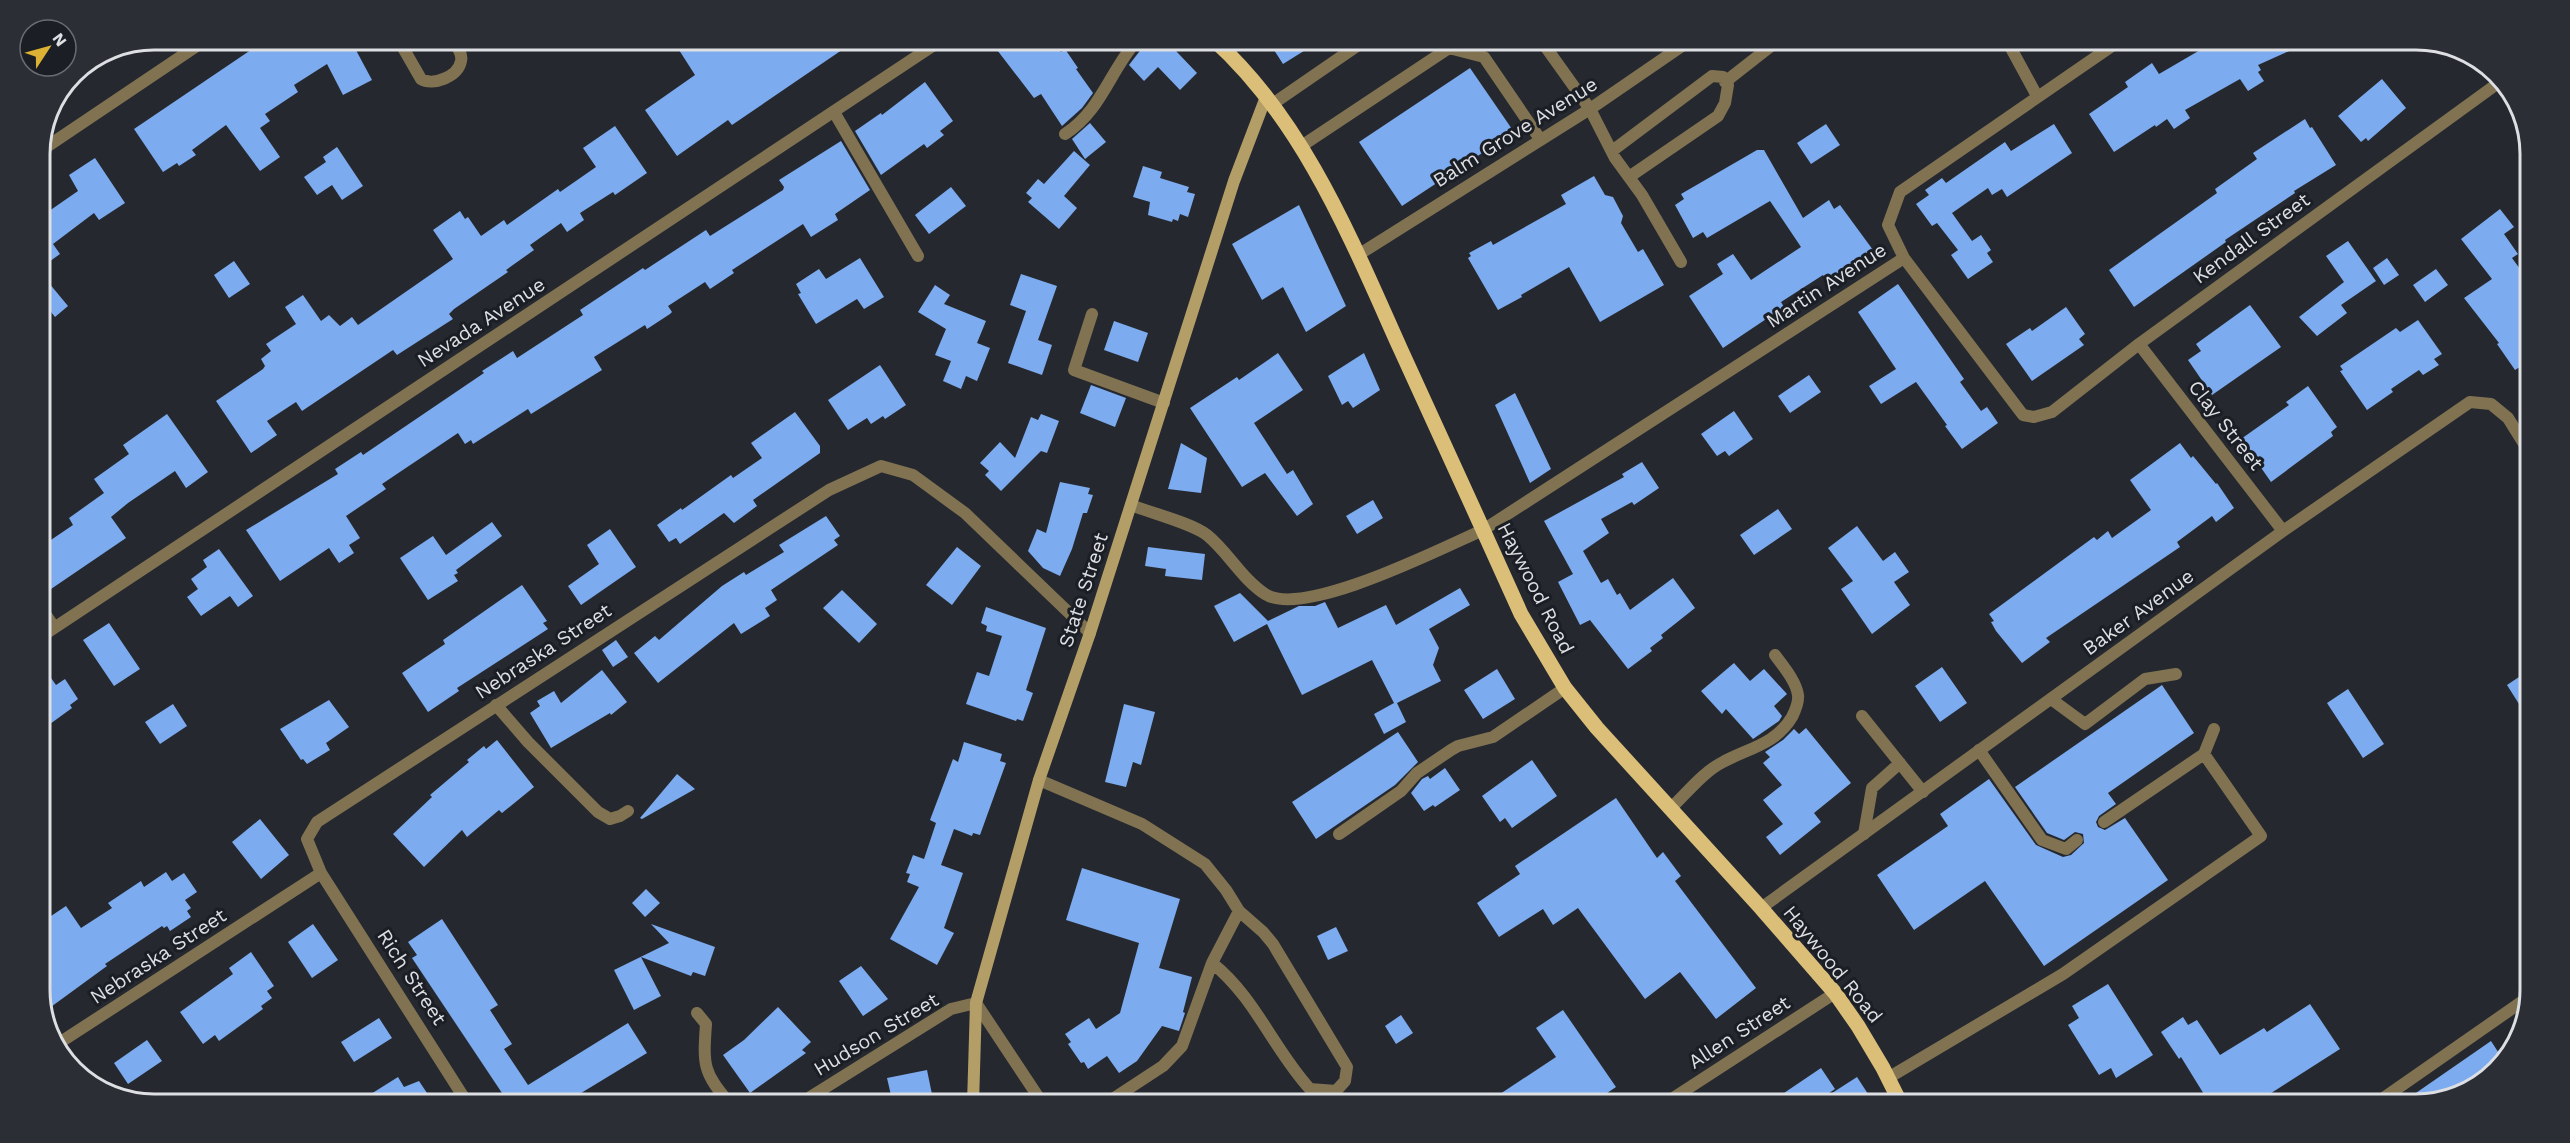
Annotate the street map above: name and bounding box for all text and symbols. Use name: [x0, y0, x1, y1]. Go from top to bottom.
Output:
north arrow: [18, 18, 78, 78]
text: N: [49, 29, 71, 50]
street label: Balm Grove Avenue: [1428, 72, 1602, 192]
street label: Kendall Street: [2188, 187, 2315, 288]
street label: Martin Avenue: [1761, 237, 1891, 333]
street label: Nevada Avenue: [413, 272, 549, 372]
street label: Clay Street: [2183, 375, 2269, 475]
street label: Haywood Road: [1493, 518, 1579, 658]
street label: State Street: [1053, 529, 1113, 650]
street label: Baker Avenue: [2078, 564, 2198, 660]
street label: Nebraska Street: [470, 598, 616, 704]
street label: Haywood Road: [1778, 900, 1888, 1028]
street label: Nebraska Street: [85, 903, 231, 1009]
street label: Rich Street: [372, 925, 452, 1030]
street label: Hudson Street: [809, 987, 943, 1081]
street label: Allen Street: [1684, 990, 1795, 1074]

